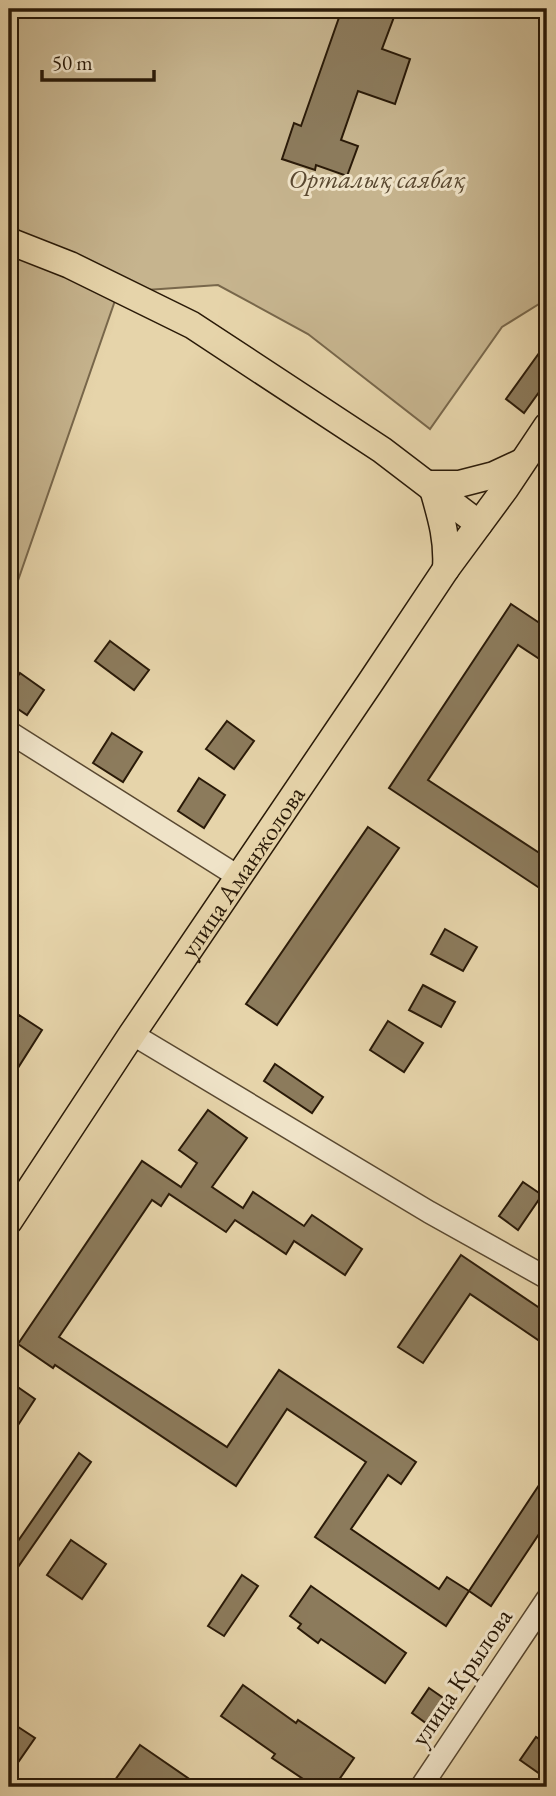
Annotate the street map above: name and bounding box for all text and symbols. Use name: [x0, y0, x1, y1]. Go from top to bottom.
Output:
scale bar: [42, 38, 154, 82]
text: 50 m: [52, 49, 93, 76]
park label: Орталық саябақ: [289, 162, 466, 196]
street label: улица Аманжолова: [172, 778, 313, 964]
street label: улица Крылова: [402, 1601, 520, 1753]

